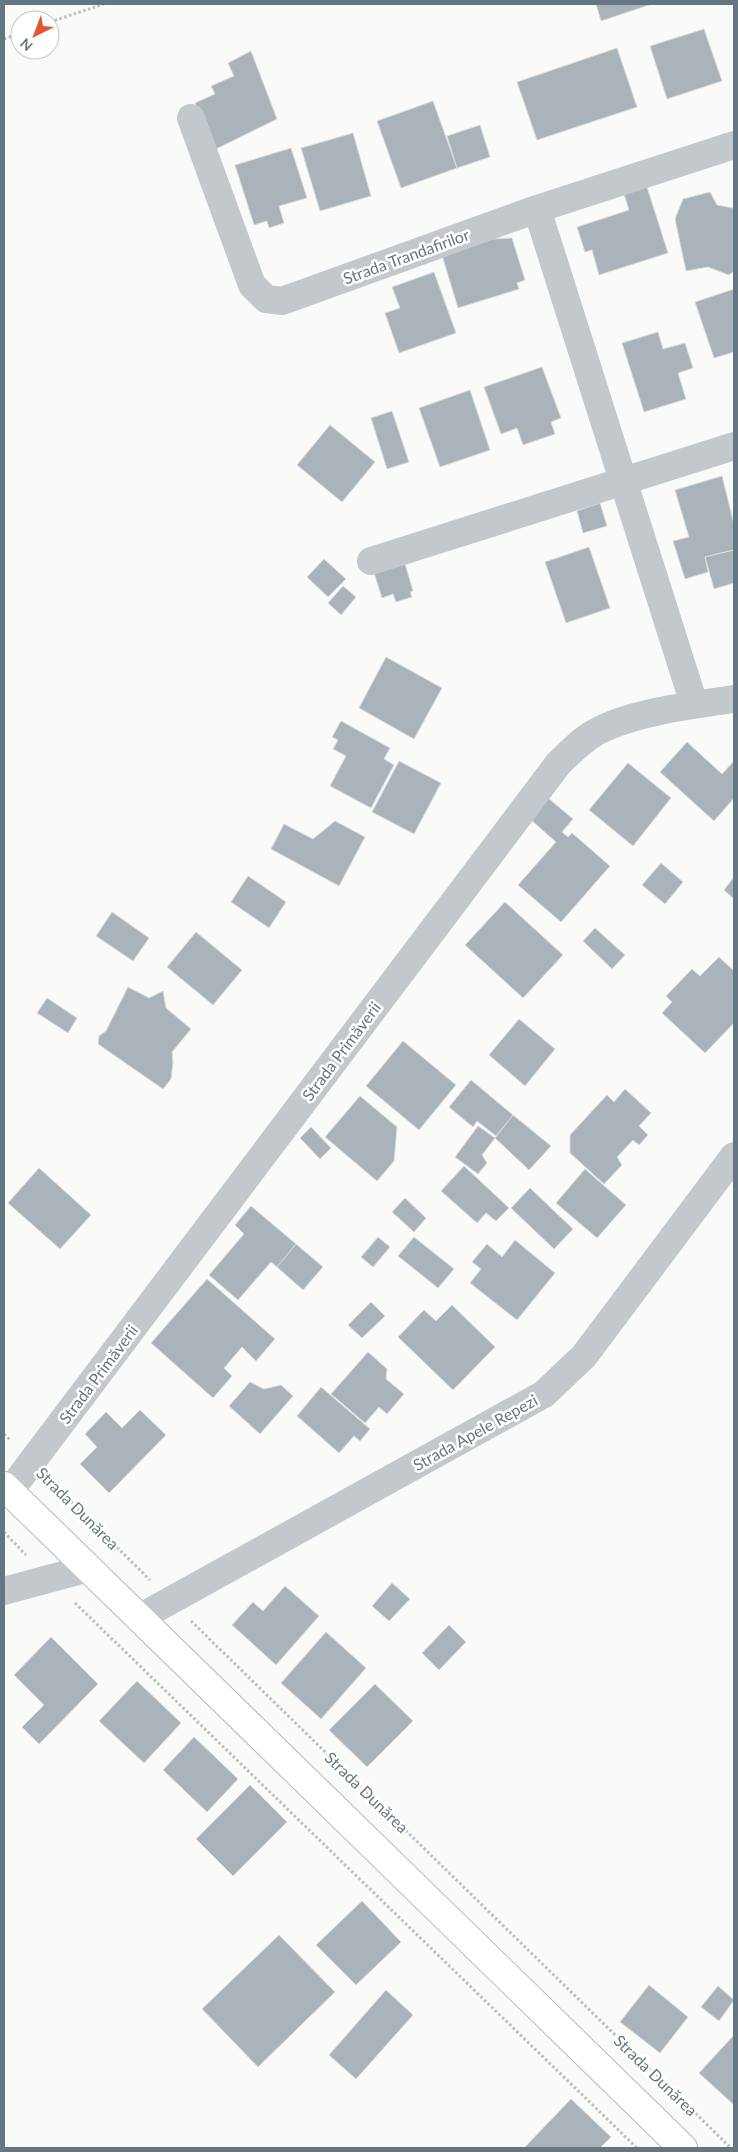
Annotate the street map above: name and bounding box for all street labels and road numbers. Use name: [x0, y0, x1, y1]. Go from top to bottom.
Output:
street label: Strada Trandafirilor: [340, 224, 472, 288]
street label: Strada Primăverii: [298, 998, 384, 1104]
street label: Strada Primăverii: [55, 1321, 141, 1427]
street label: Strada Apele Repezi: [410, 1390, 540, 1474]
street label: Strada Dunărea: [33, 1463, 123, 1553]
street label: Strada Dunărea: [321, 1747, 413, 1837]
street label: Strada Dunărea: [610, 2030, 702, 2120]

